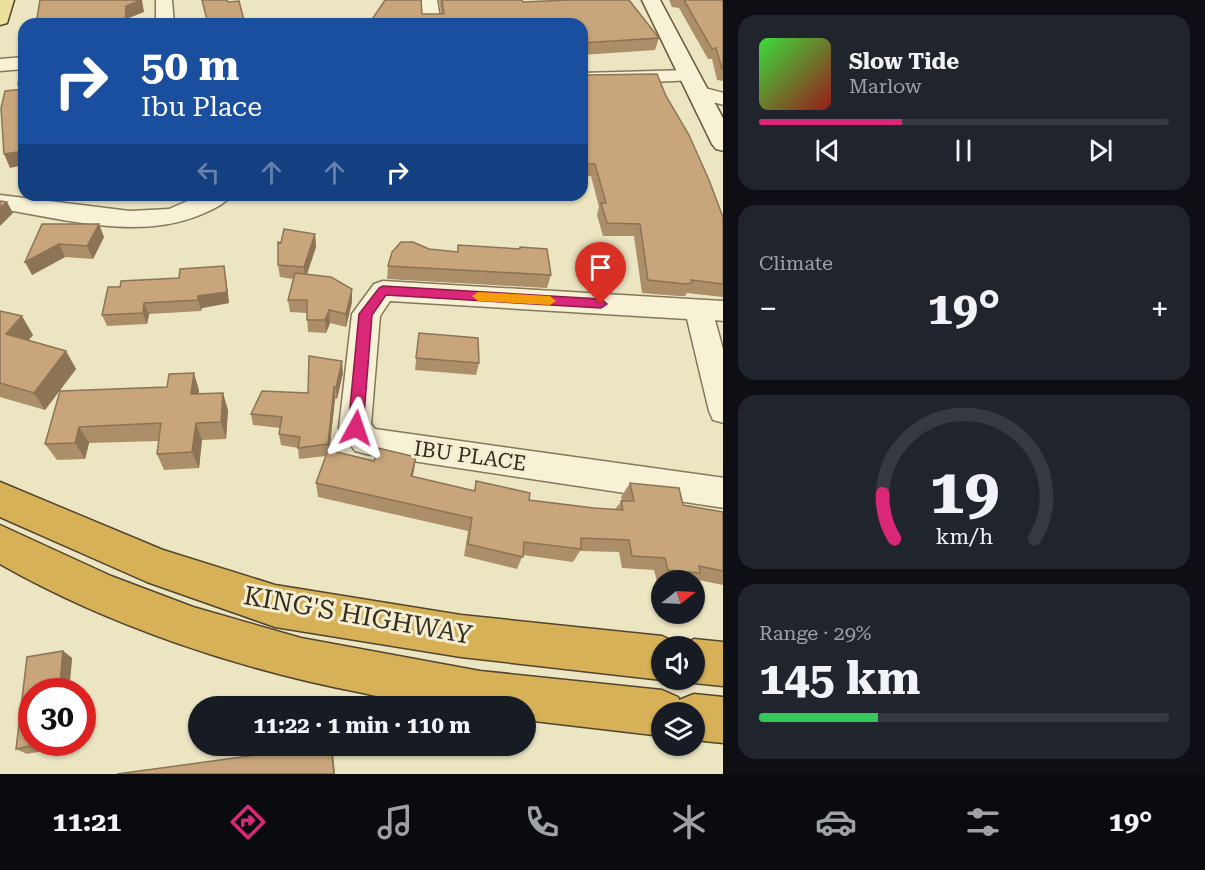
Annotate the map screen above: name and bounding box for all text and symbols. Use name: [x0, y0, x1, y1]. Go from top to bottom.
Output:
text: 50 m: [141, 41, 239, 90]
icon: right: [42, 42, 120, 120]
text: Slow Tide: [849, 49, 959, 74]
text: Marlow: [849, 74, 922, 98]
text: Ibu Place: [141, 91, 262, 123]
icon: previous: [811, 134, 844, 167]
icon: pause: [947, 134, 980, 167]
icon: next: [1084, 134, 1117, 167]
icon: left: [192, 156, 225, 189]
icon: ahead: [255, 156, 288, 189]
icon: ahead: [318, 156, 351, 189]
icon: right: [381, 156, 414, 189]
pin: [575, 242, 626, 304]
icon: arrive: [584, 251, 617, 284]
text: Climate: [759, 251, 833, 275]
text: 19°: [928, 282, 1000, 335]
text: −: [759, 289, 777, 328]
text: +: [1151, 289, 1169, 328]
position arrow: [324, 396, 388, 460]
street label: IBU PLACE: [412, 436, 528, 476]
text: 19: [929, 455, 999, 528]
text: km/h: [935, 524, 993, 549]
north arrow: [651, 570, 705, 624]
map controls: [651, 570, 705, 756]
street label: KING'S HIGHWAY: [241, 580, 475, 650]
text: Range · 29%: [759, 621, 871, 645]
button: sound: [651, 636, 705, 690]
text: 145 km: [759, 652, 920, 705]
speed limit sign: 30: [18, 678, 96, 756]
button: layers: [651, 702, 705, 756]
text: 11:22 · 1 min · 110 m: [253, 713, 471, 738]
icon: directions: [227, 801, 269, 843]
icon: music: [374, 801, 416, 843]
icon: phone: [521, 801, 563, 843]
icon: climate: [668, 801, 710, 843]
icon: car: [815, 801, 857, 843]
icon: filters: [962, 801, 1004, 843]
text: 11:21: [53, 806, 121, 838]
text: 19°: [1109, 806, 1152, 838]

